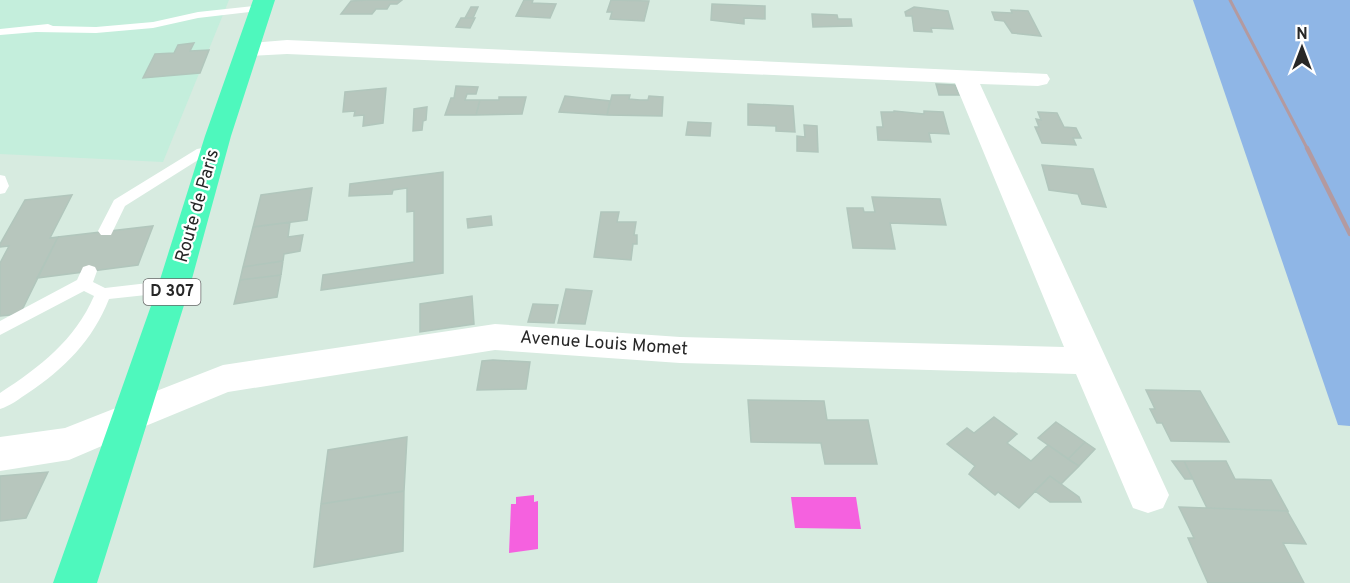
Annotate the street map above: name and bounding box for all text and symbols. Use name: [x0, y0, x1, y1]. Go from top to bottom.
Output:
north arrow: [1272, 18, 1332, 78]
text: N: [1296, 25, 1308, 45]
street label: Route de Paris: [171, 147, 225, 265]
road number: D 307: [144, 279, 201, 305]
street label: Avenue Louis Momet: [519, 327, 689, 361]

